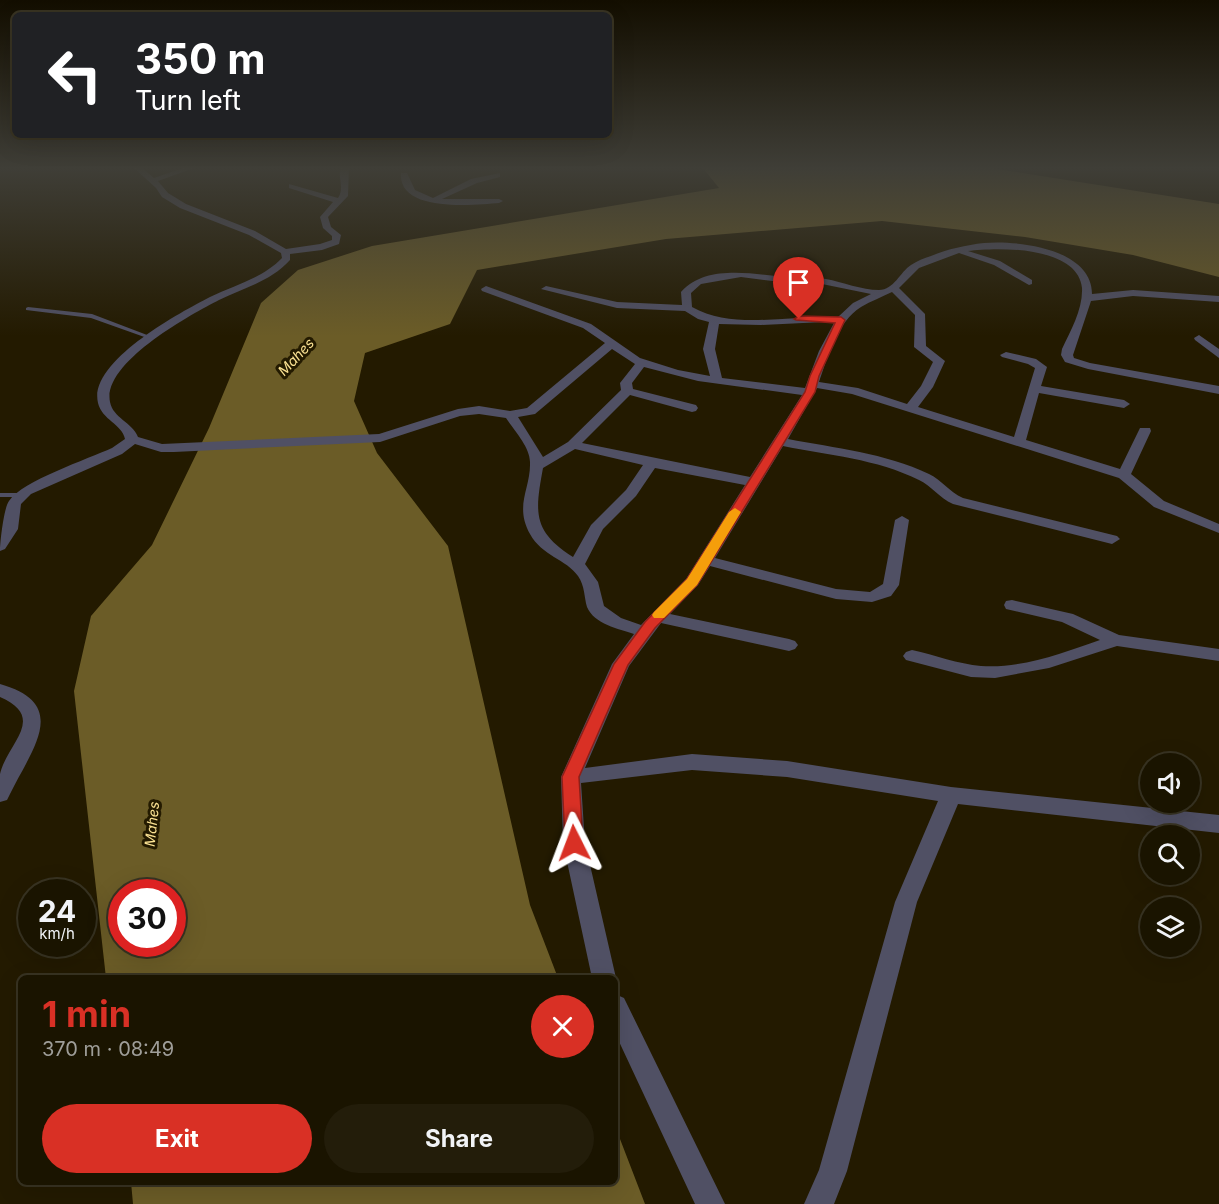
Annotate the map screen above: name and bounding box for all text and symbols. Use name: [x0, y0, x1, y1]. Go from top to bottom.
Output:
text: 350 m: [135, 33, 266, 84]
icon: left: [36, 36, 114, 114]
text: Turn left: [135, 84, 241, 117]
pin: [773, 257, 824, 319]
icon: arrive: [782, 266, 815, 299]
water label: Mahes: [274, 334, 317, 379]
map controls: [1140, 753, 1200, 957]
button: sound: [1140, 753, 1200, 813]
water label: Mahes: [141, 801, 162, 847]
position arrow: [542, 811, 606, 875]
button: search: [1140, 825, 1200, 885]
speed limit sign: 30: [108, 879, 186, 957]
text: 24: [38, 893, 76, 929]
button: layers: [1140, 897, 1200, 957]
text: km/h: [39, 924, 75, 943]
text: 1 min: [42, 992, 131, 1036]
button: close: [531, 995, 594, 1058]
text: 370 m · 08:49: [42, 1037, 174, 1061]
button: Exit: [42, 1104, 312, 1173]
button: Share: [324, 1104, 594, 1173]

